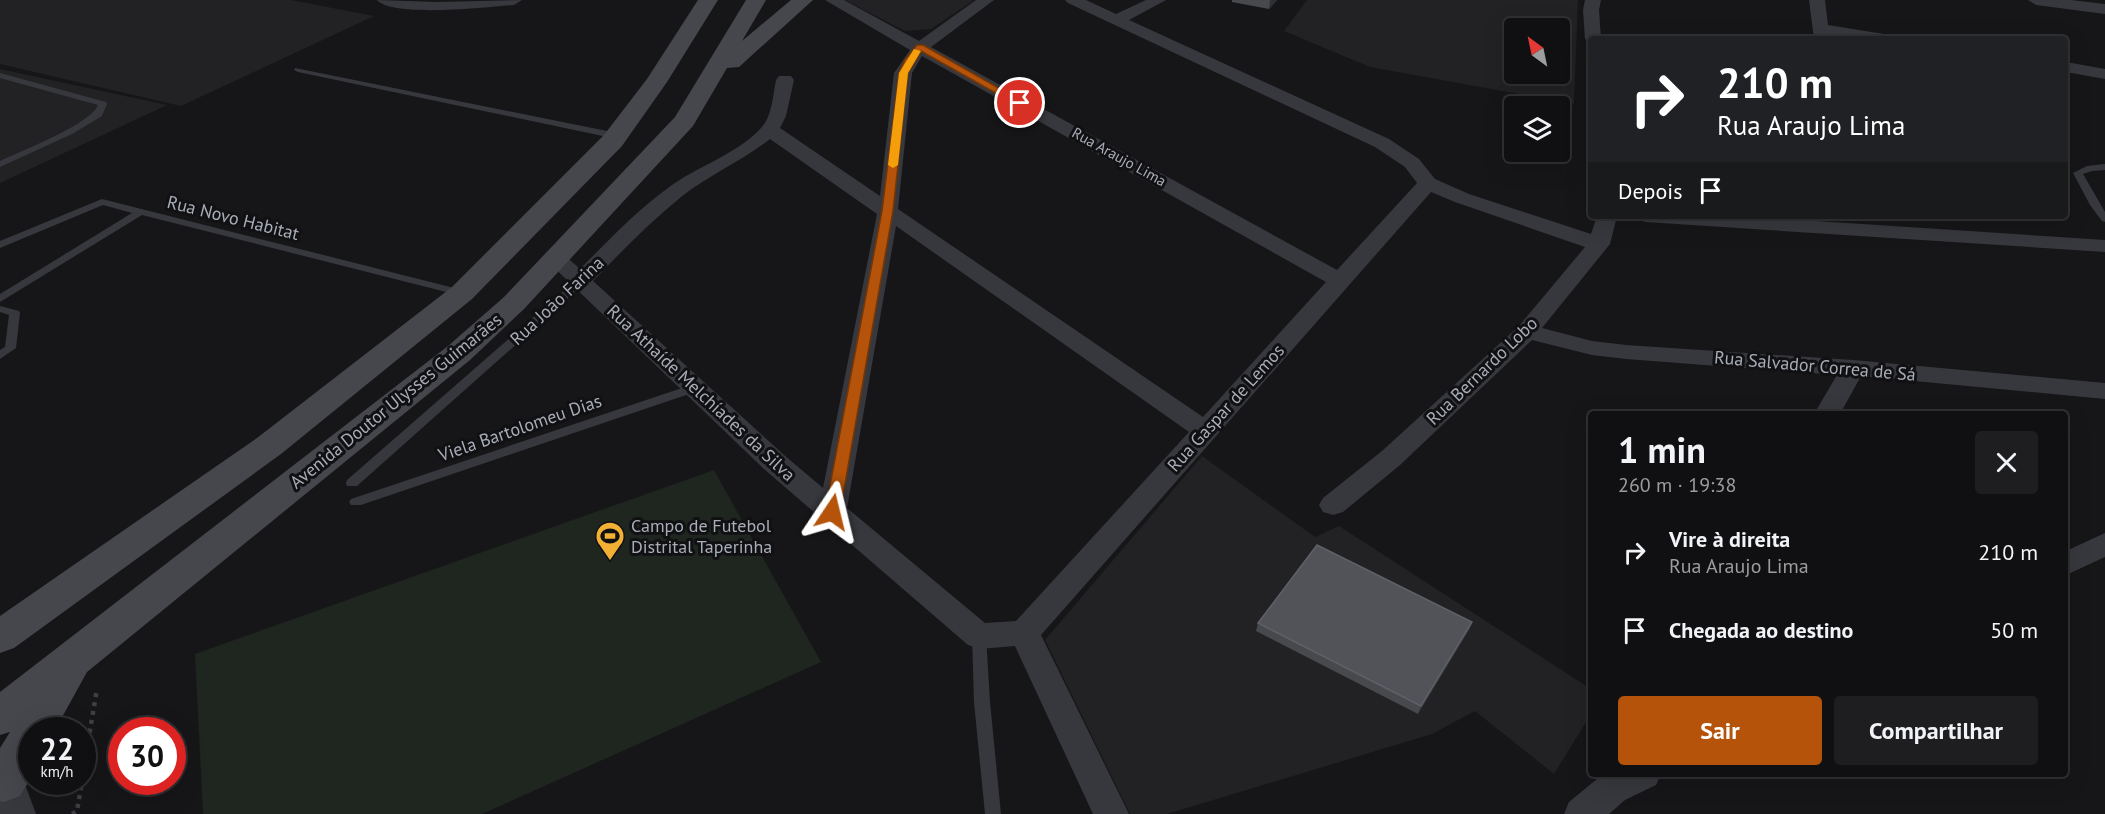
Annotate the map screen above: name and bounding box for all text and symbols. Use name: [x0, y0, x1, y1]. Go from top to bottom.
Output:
north arrow: [1504, 18, 1570, 84]
map controls: [1504, 18, 1570, 162]
text: 210 m: [1717, 55, 1833, 110]
icon: right: [1618, 60, 1696, 138]
pin: [994, 77, 1045, 128]
icon: arrive: [1003, 86, 1036, 119]
button: layers: [1504, 96, 1570, 162]
text: Rua Araujo Lima: [1717, 108, 1905, 142]
street label: Rua Araujo Lima: [1069, 123, 1170, 190]
icon: arrive: [1694, 174, 1727, 207]
text: Depois: [1618, 177, 1682, 205]
street label: Rua Novo Habitat: [165, 190, 301, 245]
street label: Rua João Farina: [505, 251, 608, 350]
street label: Rua Athaíde Melchíades da Silva: [602, 299, 800, 486]
street label: Avenida Doutor Ulysses Guimarães: [285, 308, 506, 493]
street label: Rua Bernardo Lobo: [1421, 312, 1542, 430]
street label: Rua Gaspar de Lemos: [1162, 339, 1289, 476]
street label: Rua Salvador Correa de Sá: [1713, 345, 1917, 386]
street label: Viela Bartolomeu Dias: [434, 389, 604, 467]
text: 1 min: [1618, 426, 1706, 473]
button: close: [1975, 431, 2038, 494]
text: 260 m · 19:38: [1618, 472, 1736, 498]
position arrow: [800, 480, 864, 544]
place label: Campo de Futebol Distrital Taperinha: [631, 514, 772, 558]
sports icon: Campo de Futebol Distrital Taperinha: [594, 520, 626, 562]
text: Vire à direita: [1669, 525, 1790, 553]
icon: right: [1618, 536, 1651, 569]
text: 210 m: [1978, 538, 2038, 566]
text: Rua Araujo Lima: [1669, 553, 1809, 579]
icon: arrive: [1618, 614, 1651, 647]
text: Chegada ao destino: [1669, 616, 1853, 644]
text: 50 m: [1990, 616, 2038, 644]
button: Sair: [1618, 696, 1822, 765]
button: Compartilhar: [1834, 696, 2038, 765]
speed limit sign: 30: [108, 717, 186, 795]
text: 22: [40, 729, 74, 768]
text: km/h: [41, 762, 73, 781]

